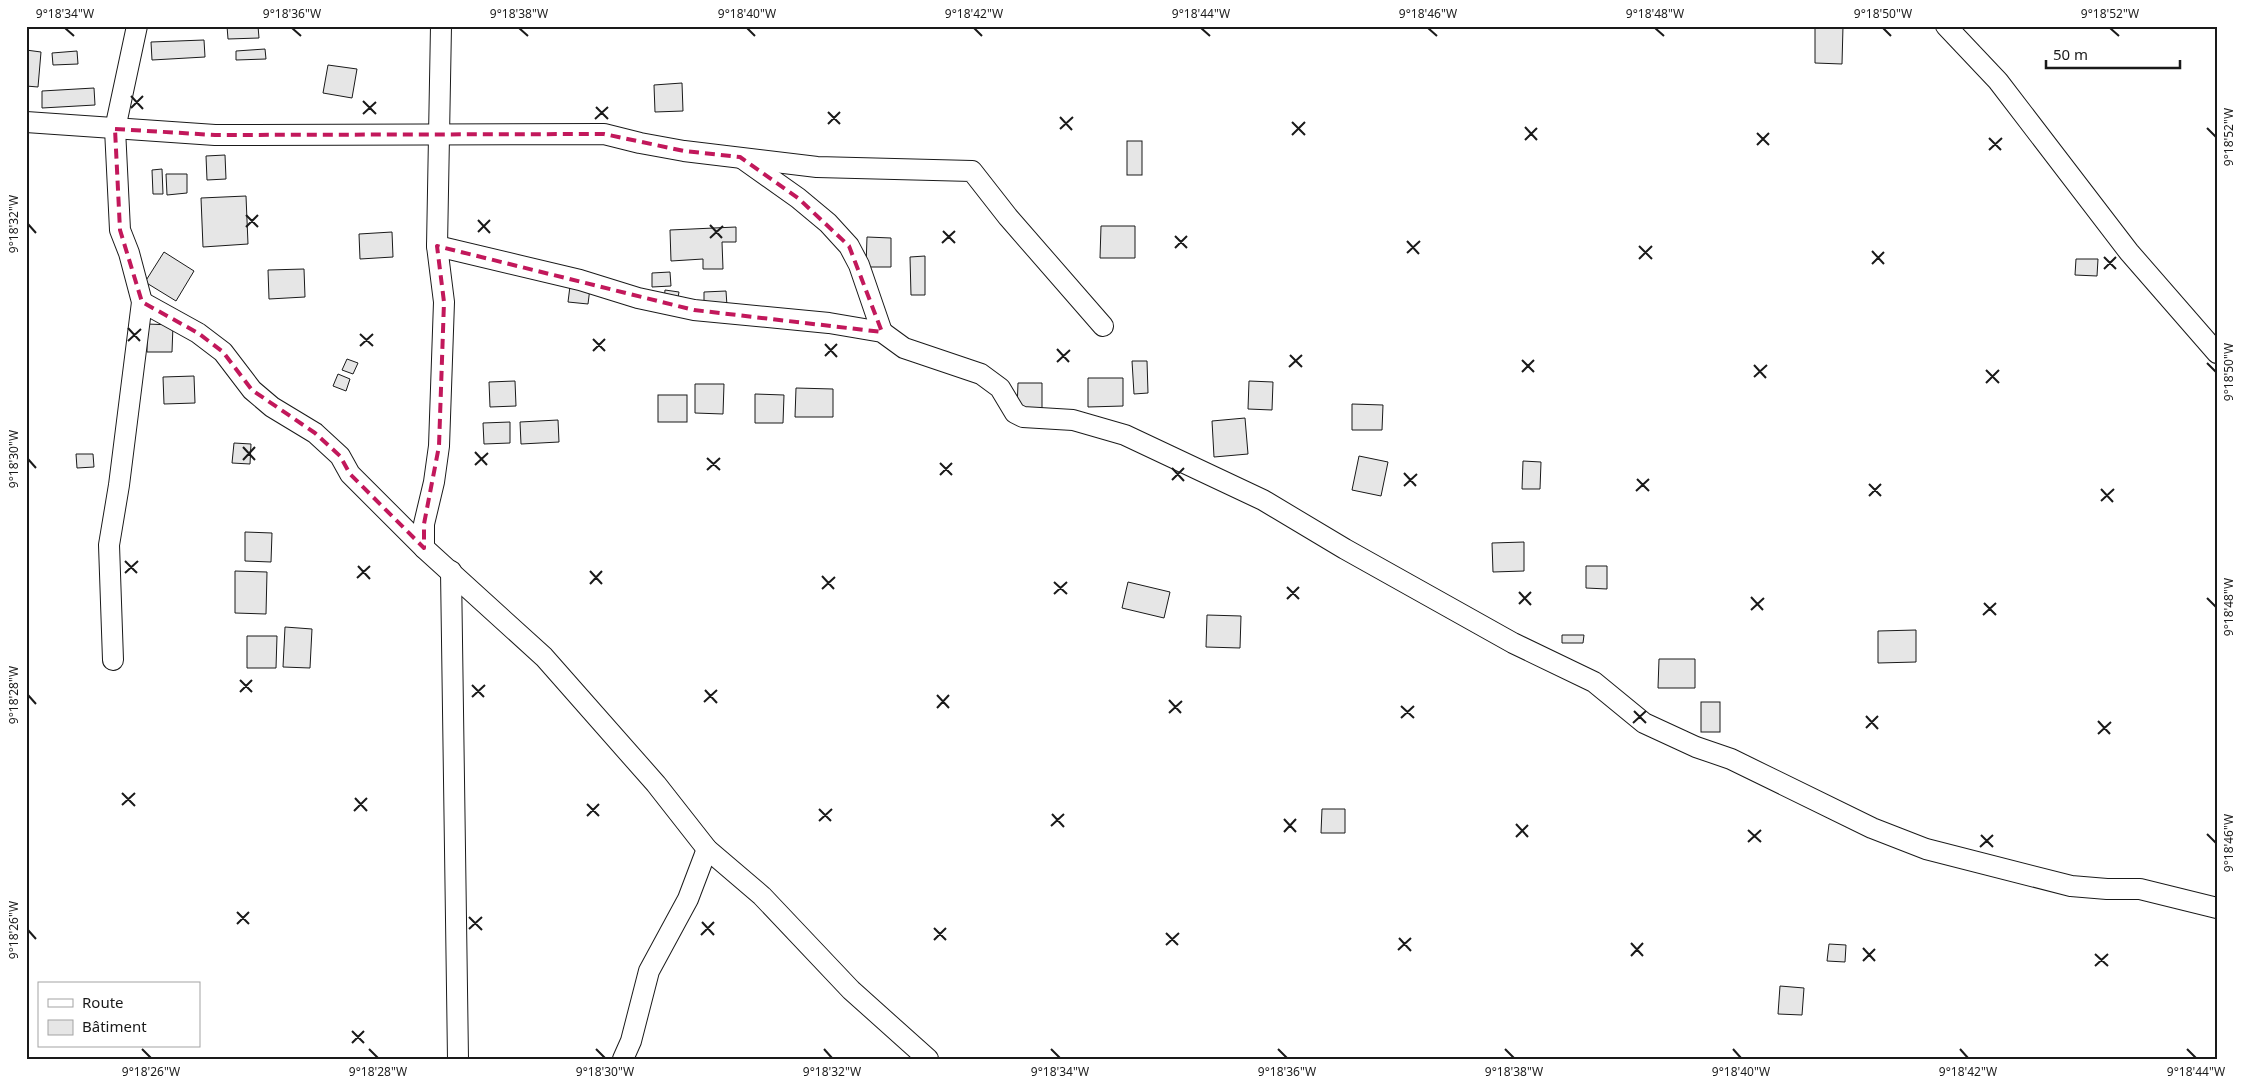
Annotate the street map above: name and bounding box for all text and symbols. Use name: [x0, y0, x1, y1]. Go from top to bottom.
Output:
text: 9°18'34"W: [36, 5, 94, 22]
text: 9°18'36"W: [263, 5, 321, 22]
text: 9°18'38"W: [490, 5, 548, 22]
text: 9°18'40"W: [718, 5, 776, 22]
text: 9°18'42"W: [945, 5, 1003, 22]
text: 9°18'44"W: [1172, 5, 1230, 22]
text: 9°18'46"W: [1399, 5, 1457, 22]
text: 9°18'48"W: [1626, 5, 1684, 22]
text: 9°18'50"W: [1854, 5, 1912, 22]
text: 9°18'52"W: [2081, 5, 2139, 22]
scale bar: [2046, 38, 2179, 70]
text: 50 m: [2053, 44, 2088, 64]
text: 9°18'52"W: [2220, 108, 2237, 166]
text: 9°18'32"W: [5, 195, 22, 253]
text: 9°18'50"W: [2220, 343, 2237, 401]
text: 9°18'30"W: [5, 430, 22, 488]
text: 9°18'48"W: [2220, 578, 2237, 636]
text: 9°18'28"W: [5, 666, 22, 724]
text: 9°18'46"W: [2220, 814, 2237, 872]
text: 9°18'26"W: [5, 901, 22, 959]
legend: [38, 982, 200, 1048]
text: Route: [82, 992, 124, 1012]
text: Bâtiment: [82, 1016, 147, 1036]
text: 9°18'26"W: [122, 1063, 180, 1080]
text: 9°18'28"W: [349, 1063, 407, 1080]
text: 9°18'30"W: [576, 1063, 634, 1080]
text: 9°18'32"W: [803, 1063, 861, 1080]
text: 9°18'34"W: [1031, 1063, 1089, 1080]
text: 9°18'36"W: [1258, 1063, 1316, 1080]
text: 9°18'38"W: [1485, 1063, 1543, 1080]
text: 9°18'40"W: [1712, 1063, 1770, 1080]
text: 9°18'42"W: [1939, 1063, 1997, 1080]
text: 9°18'44"W: [2167, 1063, 2225, 1080]

